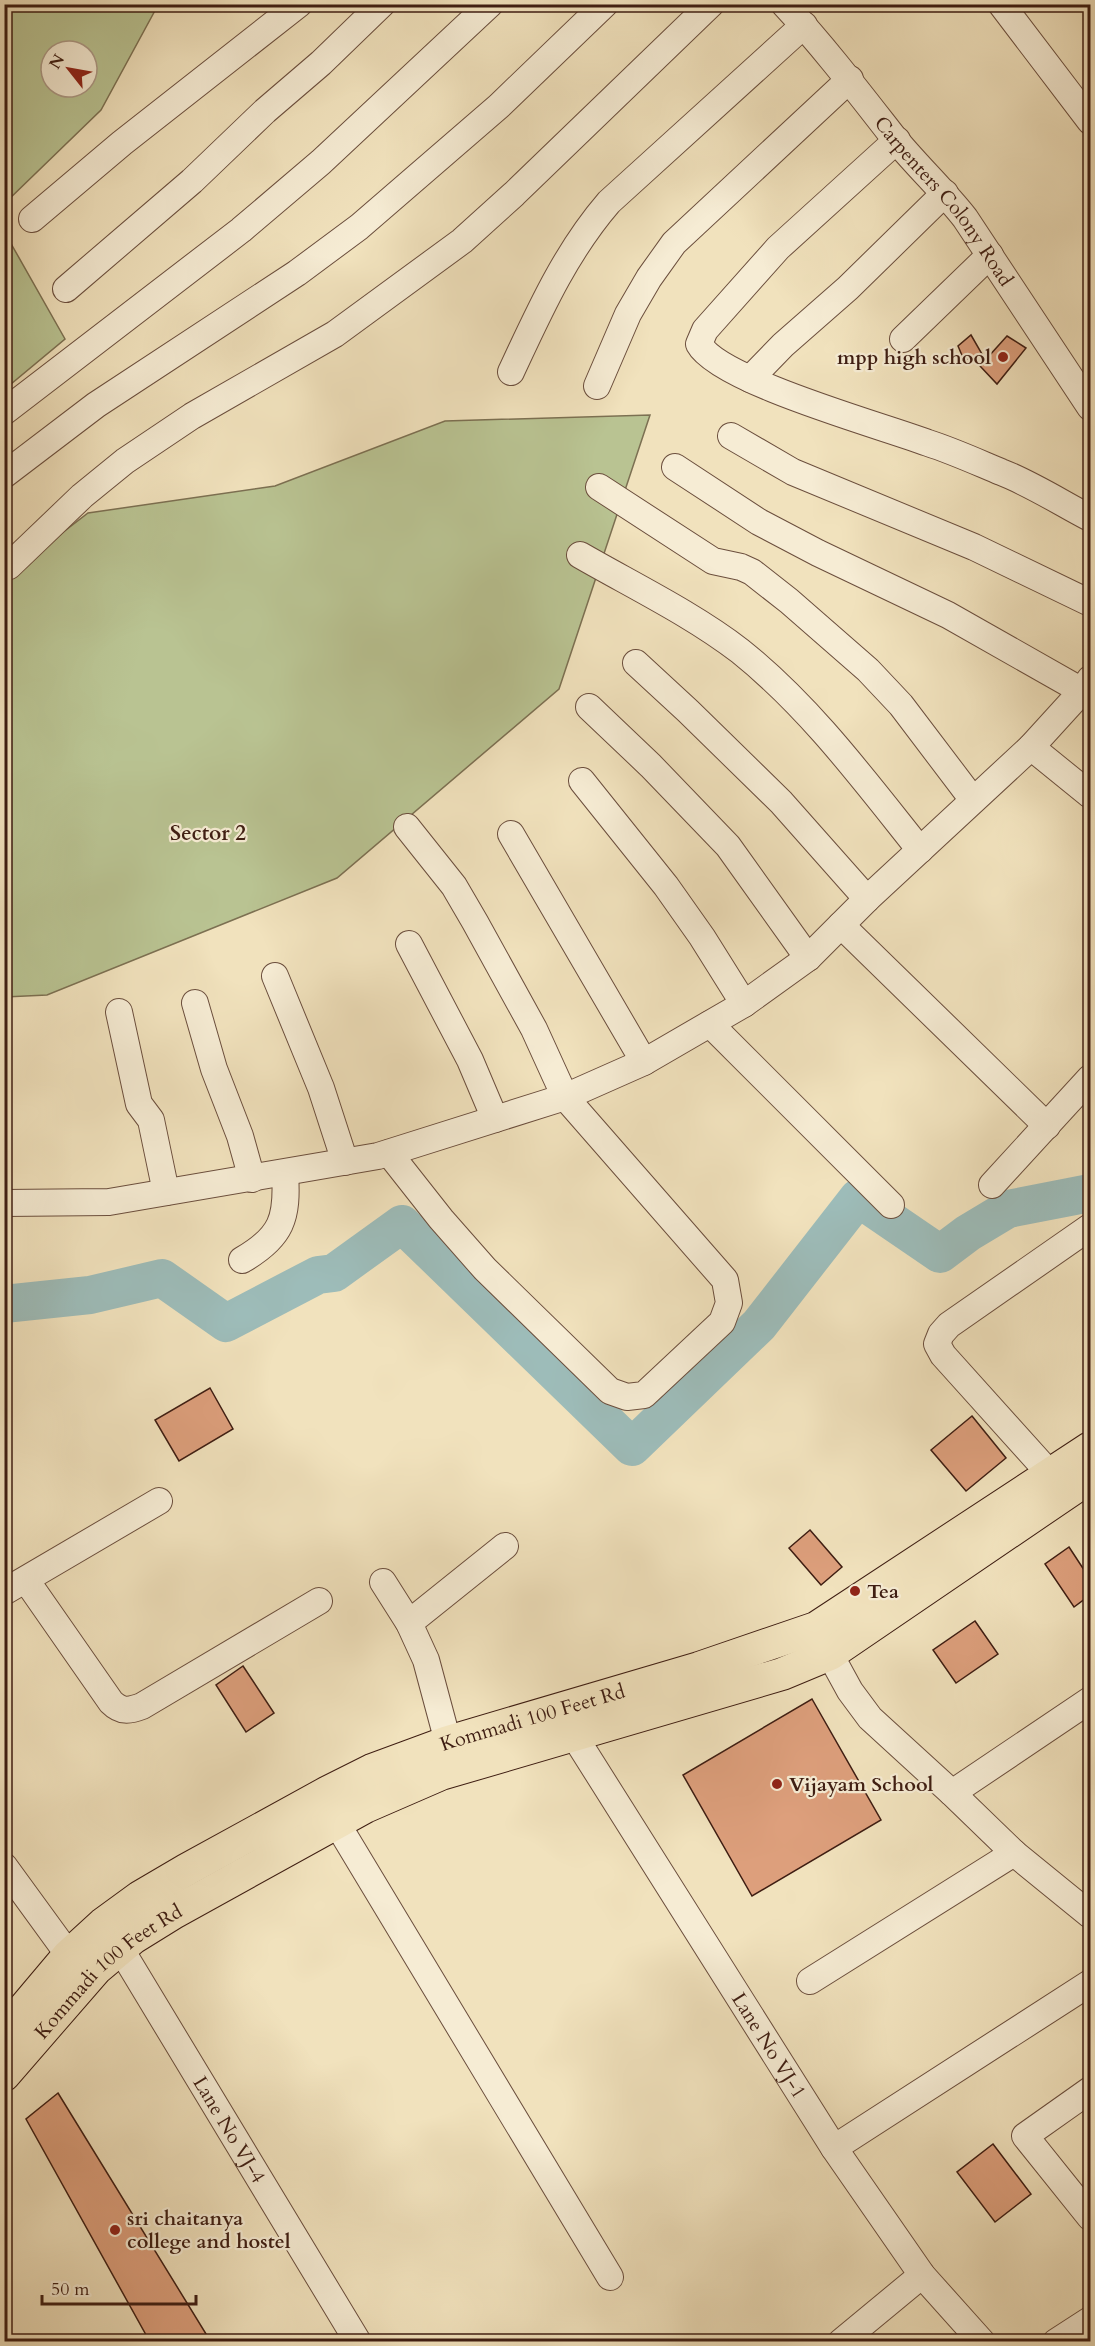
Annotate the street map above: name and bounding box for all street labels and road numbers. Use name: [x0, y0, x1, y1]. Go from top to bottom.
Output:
street label: Carpenters Colony Road: [868, 110, 1020, 292]
street label: Kommadi 100 Feet Rd: [436, 1677, 629, 1758]
street label: Kommadi 100 Feet Rd: [28, 1898, 187, 2045]
street label: Lane No VJ-1: [725, 1987, 812, 2104]
street label: Lane No VJ-4: [186, 2071, 272, 2188]

